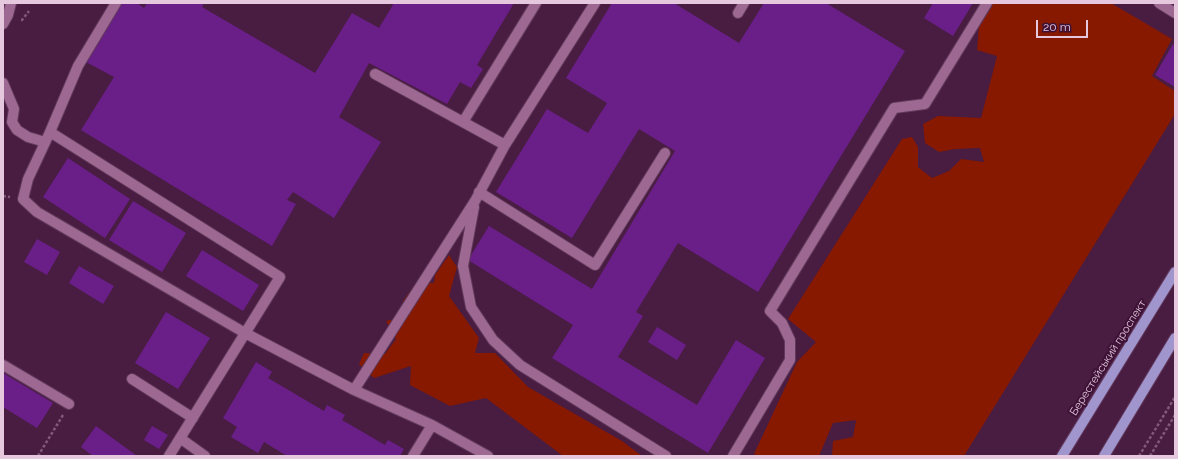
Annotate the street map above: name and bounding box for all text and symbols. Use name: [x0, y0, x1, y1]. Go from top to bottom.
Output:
scale bar: [1038, 12, 1090, 38]
text: 20 m: [1043, 20, 1071, 34]
street label: Берестейський проспект: [1067, 298, 1149, 418]

